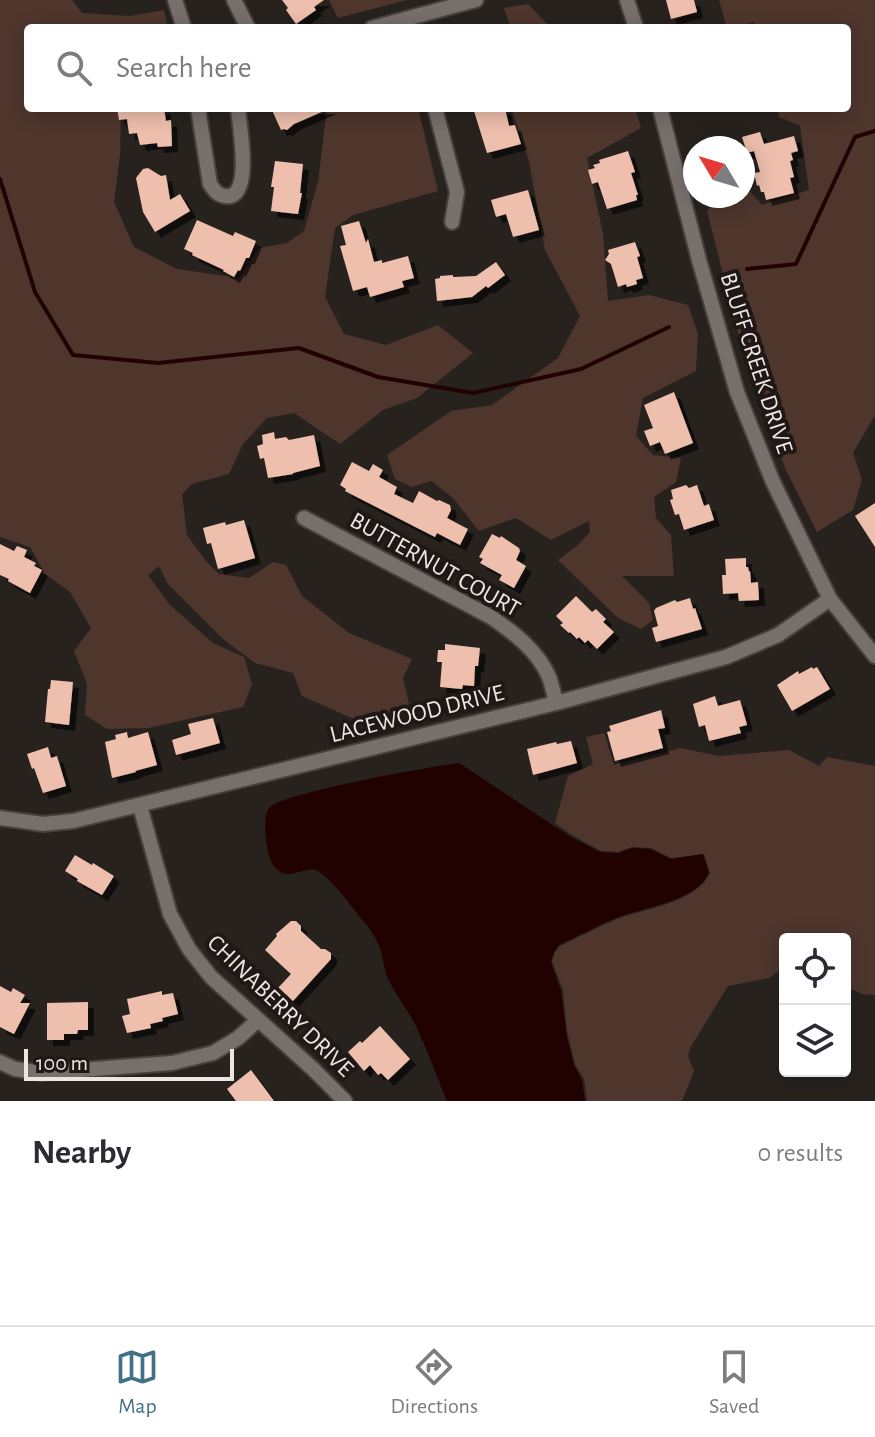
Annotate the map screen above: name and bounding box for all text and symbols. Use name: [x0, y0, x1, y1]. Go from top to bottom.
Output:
search box: [24, 24, 851, 112]
icon: search: [52, 46, 96, 90]
text: Search here: [116, 53, 252, 83]
north arrow: [683, 136, 755, 208]
street label: BLUFF CREEK DRIVE: [715, 270, 797, 457]
street label: BUTTERNUT COURT: [346, 508, 524, 622]
street label: LACEWOOD DRIVE: [327, 681, 507, 747]
street label: CHINABERRY DRIVE: [202, 930, 358, 1082]
map controls: [779, 933, 851, 1077]
button: locate: [779, 933, 851, 1005]
button: layers: [779, 1005, 851, 1077]
scale bar: [24, 1045, 234, 1081]
text: 100 m: [36, 1052, 88, 1074]
text: Nearby: [32, 1136, 131, 1170]
text: 0 results: [757, 1140, 843, 1166]
tab: Map: [115, 1345, 159, 1419]
tab: Directions: [390, 1345, 478, 1419]
tab: Saved: [709, 1345, 759, 1419]

